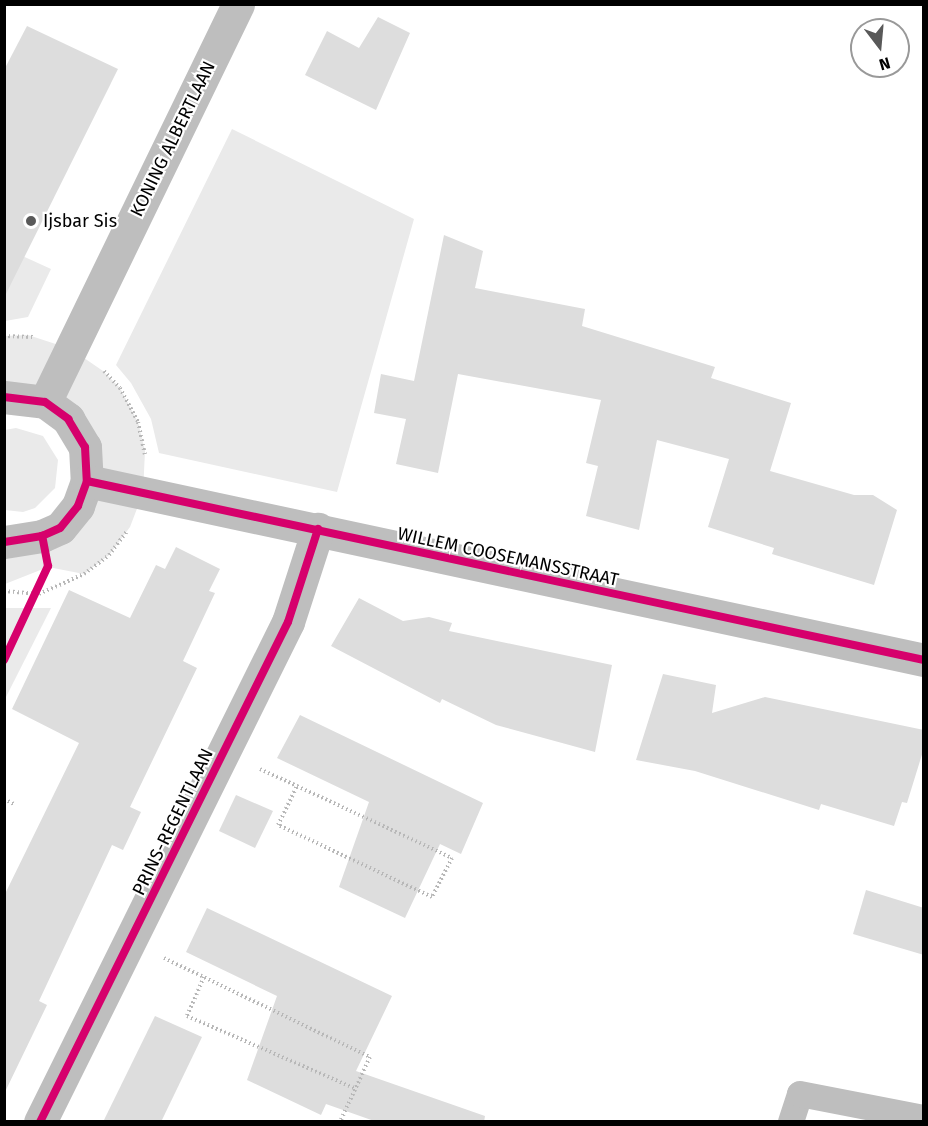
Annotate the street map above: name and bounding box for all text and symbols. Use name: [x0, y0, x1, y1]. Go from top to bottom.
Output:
north arrow: [850, 18, 910, 78]
text: N: [877, 53, 892, 74]
street label: KONING ALBERTLAAN: [126, 58, 220, 220]
place label: Ijsbar Sis: [43, 210, 117, 232]
marker: Ijsbar Sis: [24, 214, 38, 228]
street label: WILLEM COOSEMANSSTRAAT: [396, 523, 620, 591]
street label: PRINS-REGENTLAAN: [128, 745, 218, 899]

